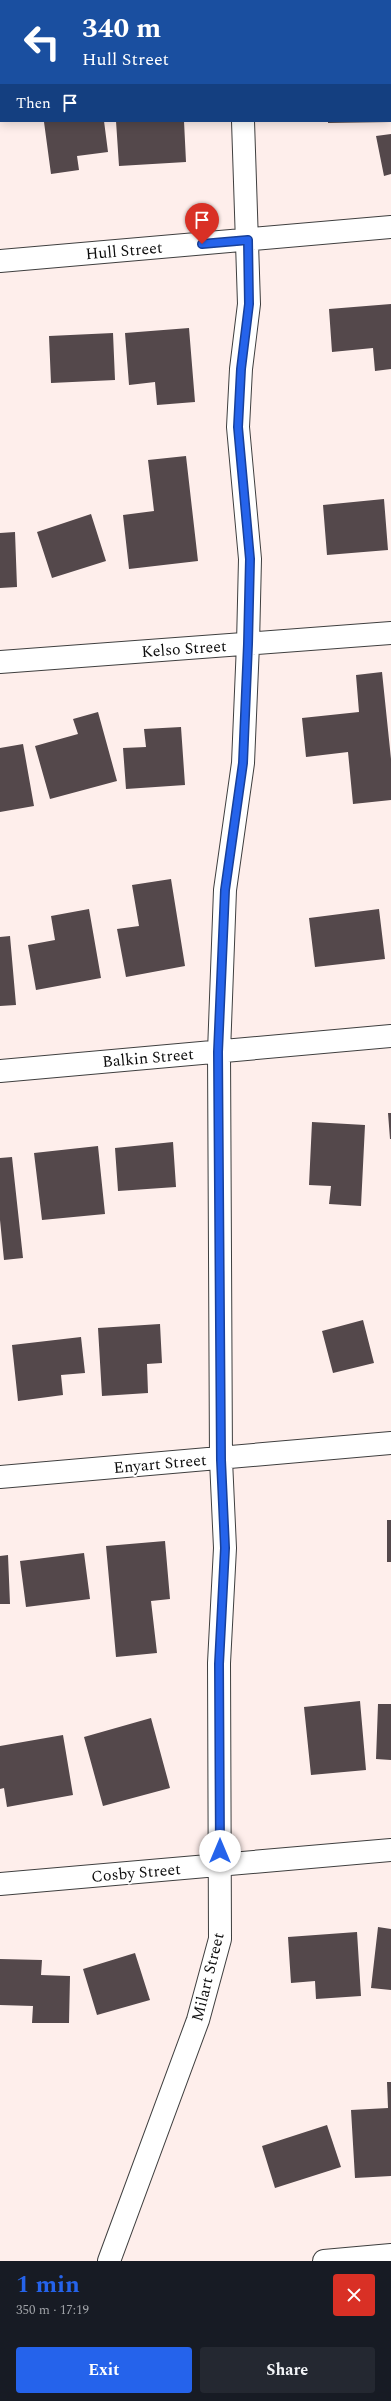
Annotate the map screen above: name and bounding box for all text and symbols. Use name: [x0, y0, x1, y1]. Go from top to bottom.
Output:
text: 340 m: [82, 7, 161, 50]
icon: left: [16, 16, 68, 68]
text: Hull Street: [82, 46, 169, 73]
text: Then: [16, 92, 51, 115]
icon: arrive: [59, 92, 81, 114]
pin: [185, 203, 219, 244]
icon: arrive: [191, 209, 213, 231]
street label: Hull Street: [84, 236, 164, 266]
street label: Kelso Street: [141, 634, 228, 664]
street label: Balkin Street: [101, 1042, 195, 1074]
street label: Enyart Street: [113, 1448, 208, 1480]
position arrow: [199, 1830, 241, 1872]
street label: Cosby Street: [90, 1857, 182, 1889]
street label: Milart Street: [185, 1930, 231, 2024]
text: 1 min: [16, 2267, 80, 2303]
button: close: [333, 2274, 375, 2316]
text: 350 m · 17:19: [16, 2300, 89, 2320]
button: Exit: [16, 2347, 192, 2393]
button: Share: [200, 2347, 375, 2393]

